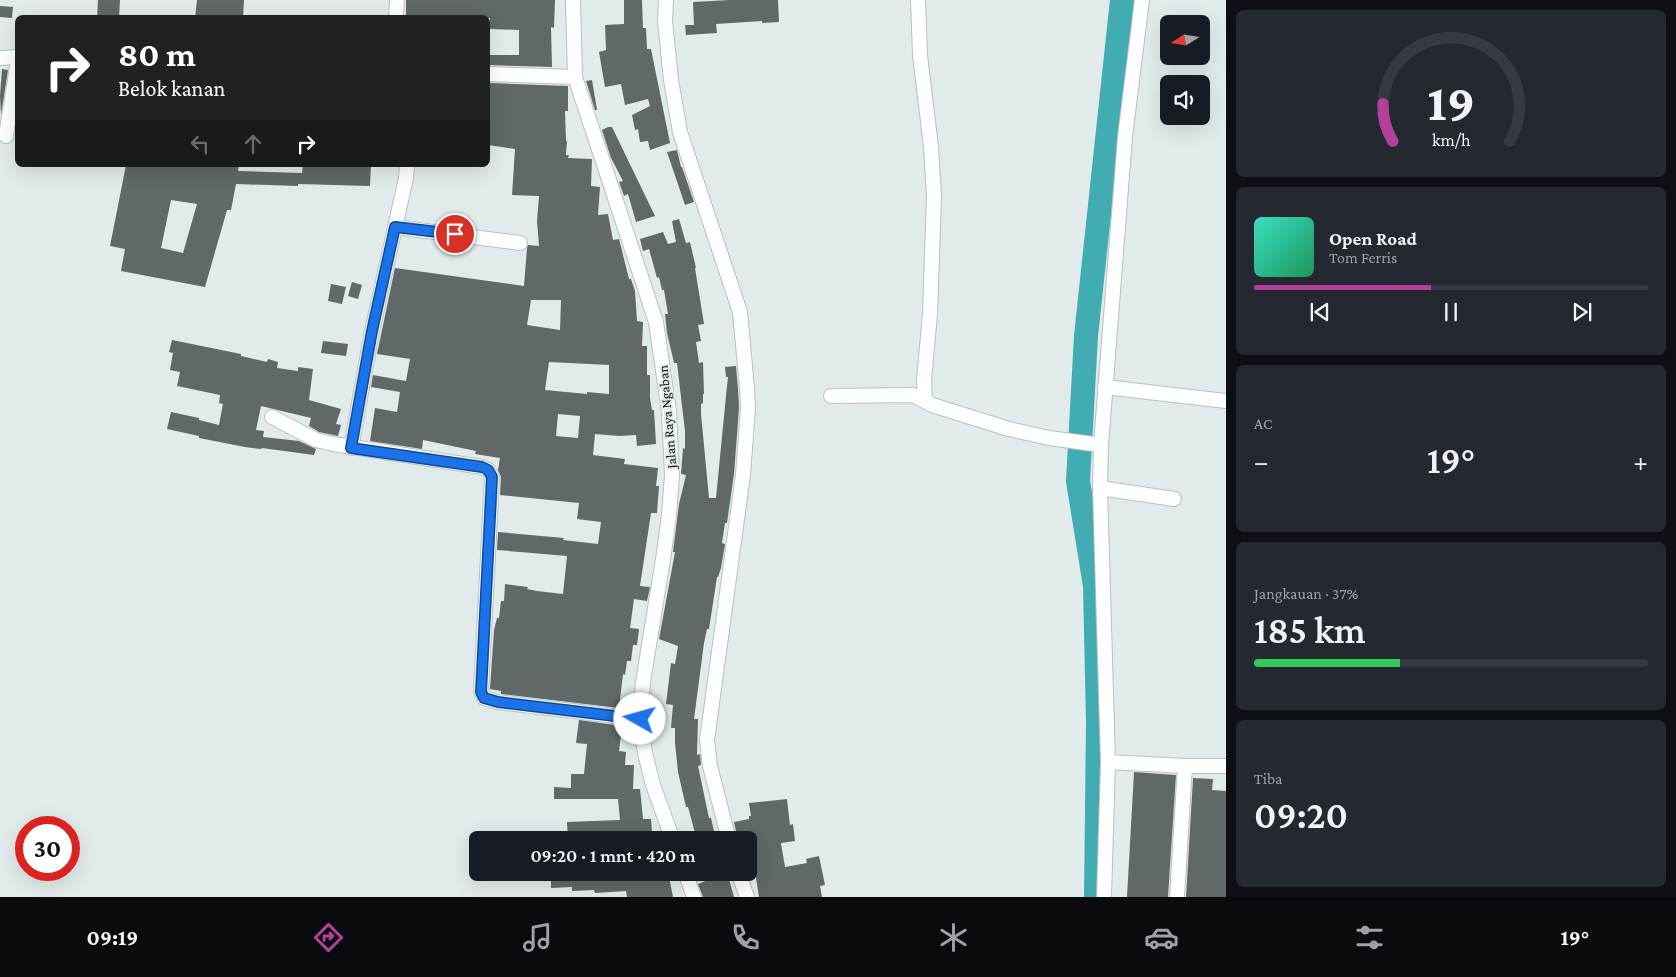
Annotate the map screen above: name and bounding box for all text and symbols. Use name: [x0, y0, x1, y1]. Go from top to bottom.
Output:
north arrow: [1160, 15, 1210, 65]
map controls: [1160, 15, 1210, 125]
icon: right: [35, 35, 100, 100]
text: 80 m: [118, 35, 196, 74]
text: 19: [1427, 73, 1475, 131]
button: sound: [1160, 75, 1210, 125]
text: Belok kanan: [118, 76, 225, 101]
icon: left: [186, 130, 214, 158]
icon: ahead: [239, 130, 267, 158]
icon: right: [292, 130, 320, 158]
text: km/h: [1432, 130, 1471, 150]
pin: [434, 213, 476, 255]
icon: arrive: [441, 220, 469, 248]
text: Open Road: [1329, 228, 1417, 249]
text: Tom Ferris: [1329, 249, 1397, 266]
icon: previous: [1306, 298, 1334, 326]
icon: pause: [1437, 298, 1465, 326]
icon: next: [1568, 298, 1596, 326]
street label: Jalan Raya Ngaban: [654, 364, 680, 471]
text: AC: [1254, 415, 1272, 432]
text: 19°: [1427, 439, 1475, 481]
text: −: [1254, 446, 1269, 477]
text: +: [1633, 446, 1648, 477]
text: Jangkauan · 37%: [1254, 585, 1358, 602]
text: 185 km: [1254, 609, 1366, 651]
position arrow: [613, 692, 665, 744]
text: Tiba: [1254, 770, 1283, 787]
text: 09:20: [1254, 794, 1348, 836]
speed limit sign: 30: [15, 816, 80, 881]
text: 09:20 · 1 mnt · 420 m: [530, 845, 696, 866]
icon: directions: [311, 920, 346, 955]
icon: music: [520, 920, 555, 955]
icon: phone: [728, 920, 763, 955]
icon: climate: [936, 920, 971, 955]
icon: car: [1144, 920, 1179, 955]
icon: filters: [1352, 920, 1387, 955]
text: 09:19: [87, 925, 138, 950]
text: 19°: [1561, 925, 1589, 950]

